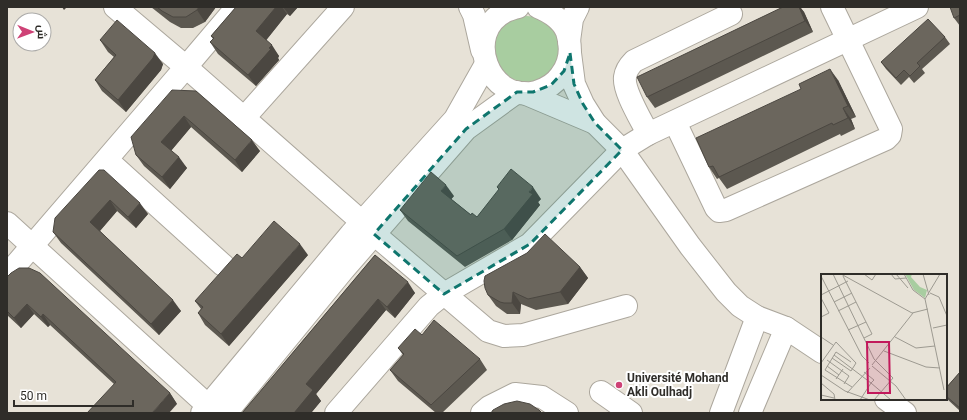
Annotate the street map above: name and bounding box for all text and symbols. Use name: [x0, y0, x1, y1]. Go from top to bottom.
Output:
north arrow: [12, 12, 52, 52]
text: ش: [35, 25, 48, 39]
inset map: [821, 274, 947, 400]
place label: Université Mohand Akli Oulhadj: [627, 371, 729, 399]
marker: Université Mohand Akli Oulhadj: [614, 380, 624, 390]
scale bar: [14, 382, 133, 408]
text: 50 m: [20, 389, 47, 403]

